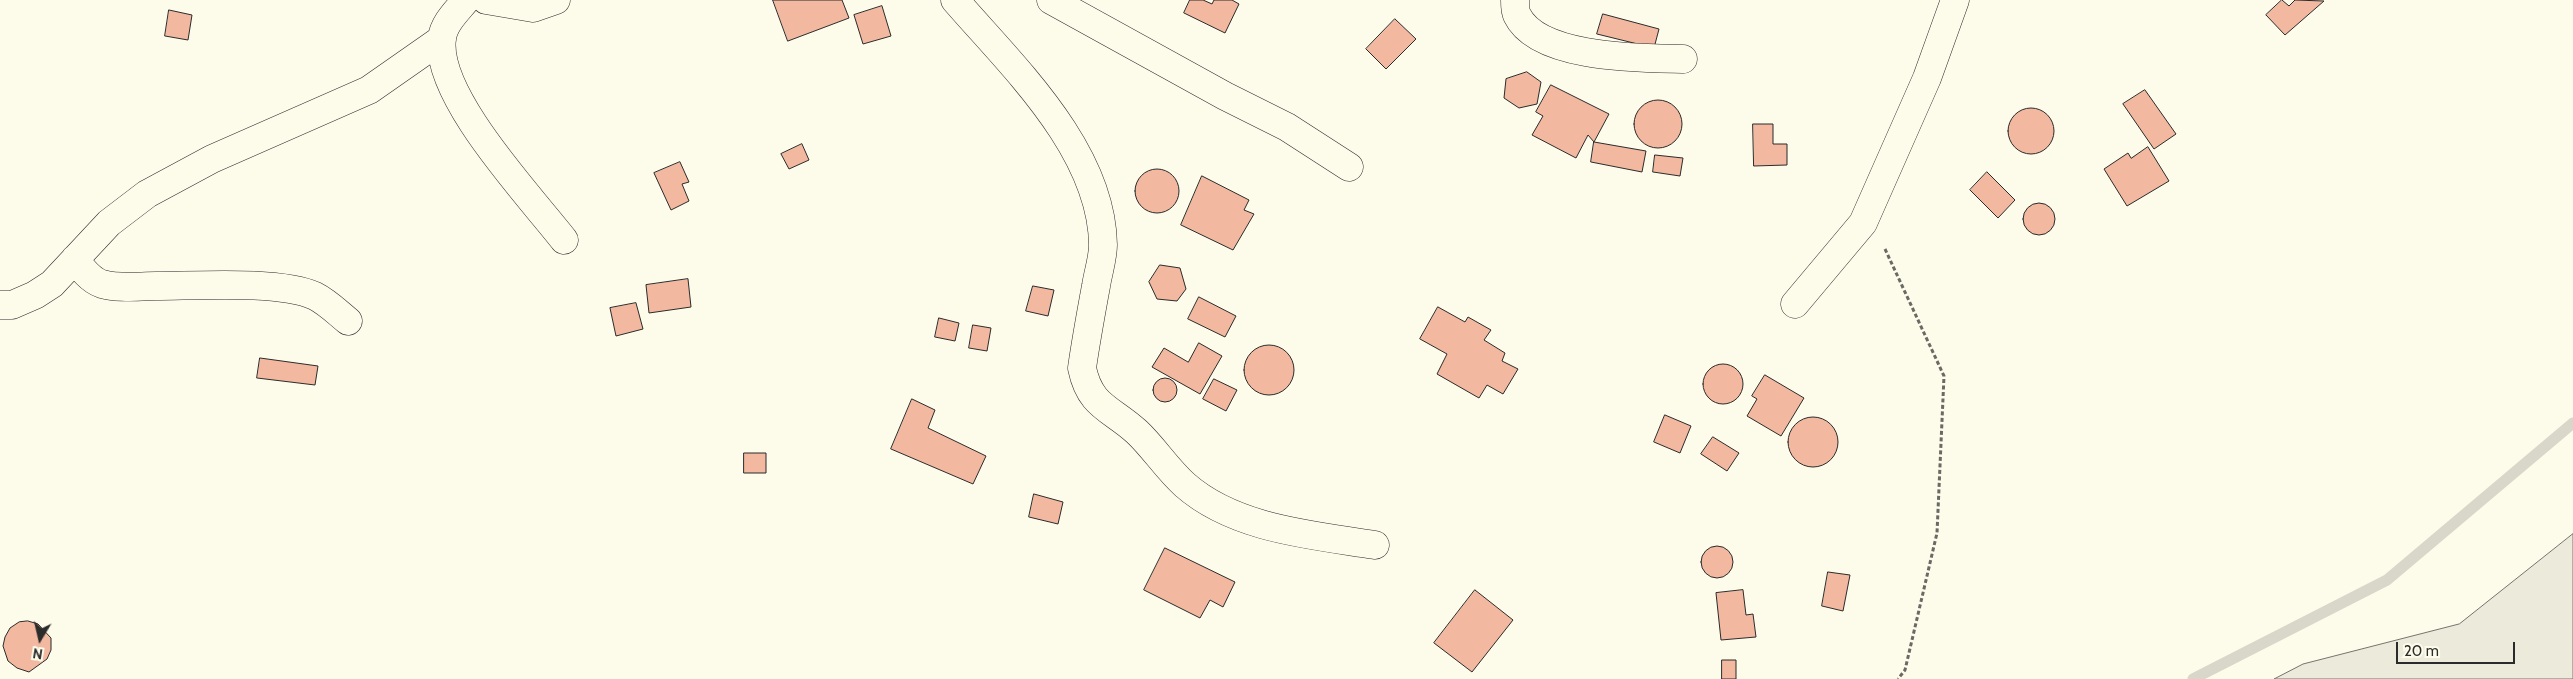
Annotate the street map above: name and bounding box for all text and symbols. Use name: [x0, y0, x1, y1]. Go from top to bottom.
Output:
north arrow: [15, 614, 65, 664]
scale bar: [2398, 632, 2517, 664]
text: 20 m: [2404, 642, 2439, 660]
text: N: [31, 644, 44, 663]

